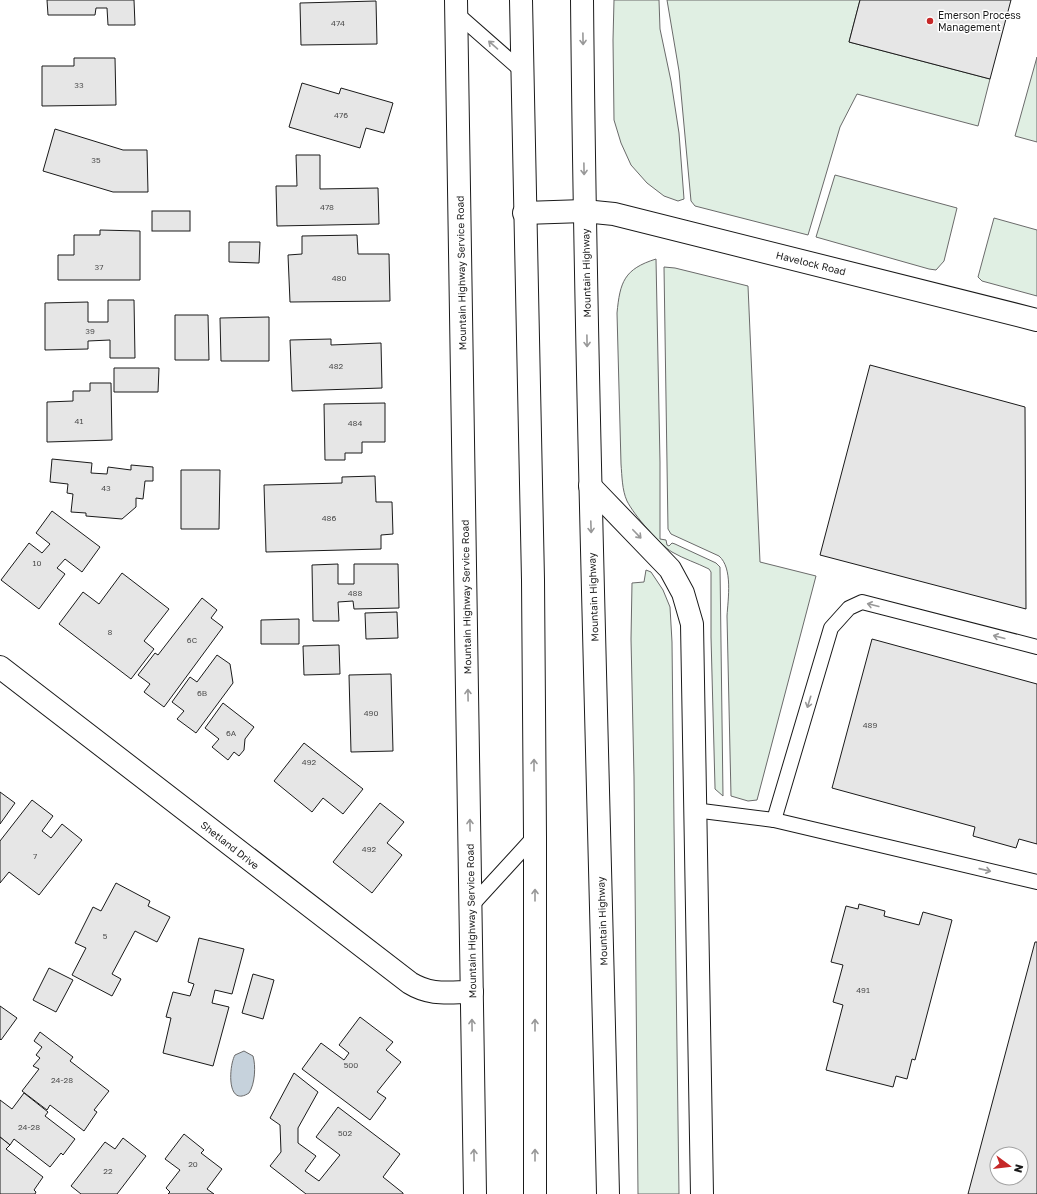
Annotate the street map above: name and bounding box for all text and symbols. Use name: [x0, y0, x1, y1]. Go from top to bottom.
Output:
place label: Emerson Process Management: [938, 9, 1021, 33]
marker: Emerson Process Management: [925, 16, 935, 26]
house number: 474: [331, 18, 345, 28]
one-way arrow: [579, 32, 586, 45]
one-way arrow: [488, 41, 498, 50]
house number: 33: [74, 80, 84, 90]
house number: 476: [334, 110, 348, 120]
house number: 35: [91, 155, 101, 165]
one-way arrow: [580, 162, 588, 175]
street label: Mountain Highway Service Road: [454, 196, 468, 350]
house number: 478: [320, 202, 334, 212]
street label: Mountain Highway: [579, 228, 593, 318]
street label: Havelock Road: [775, 249, 847, 277]
house number: 37: [95, 262, 103, 272]
house number: 480: [332, 273, 346, 283]
house number: 39: [85, 326, 95, 336]
one-way arrow: [583, 334, 591, 347]
house number: 482: [329, 361, 344, 371]
house number: 41: [75, 416, 83, 426]
house number: 484: [348, 418, 362, 428]
house number: 43: [101, 483, 111, 493]
house number: 486: [322, 513, 336, 523]
street label: Mountain Highway Service Road: [459, 520, 473, 674]
one-way arrow: [587, 520, 595, 533]
one-way arrow: [632, 529, 642, 539]
street label: Mountain Highway: [585, 552, 601, 642]
house number: 10: [33, 558, 41, 568]
house number: 488: [348, 588, 362, 598]
one-way arrow: [867, 600, 880, 608]
house number: 8: [108, 627, 113, 637]
one-way arrow: [993, 633, 1006, 641]
house number: 6C: [187, 635, 198, 645]
house number: 6B: [197, 688, 207, 698]
one-way arrow: [464, 689, 471, 702]
one-way arrow: [805, 695, 812, 708]
house number: 490: [364, 708, 378, 718]
house number: 489: [863, 720, 877, 730]
house number: 6A: [226, 728, 237, 738]
house number: 492: [302, 757, 317, 767]
one-way arrow: [530, 759, 538, 772]
street label: Shetland Drive: [198, 818, 262, 872]
one-way arrow: [466, 819, 474, 832]
house number: 492: [362, 844, 377, 854]
street label: Mountain Highway Service Road: [464, 844, 478, 998]
house number: 7: [33, 851, 37, 861]
one-way arrow: [978, 867, 991, 875]
street label: Mountain Highway: [594, 876, 610, 966]
one-way arrow: [531, 889, 539, 902]
house number: 5: [103, 931, 108, 941]
house number: 491: [856, 985, 870, 995]
one-way arrow: [468, 1019, 476, 1032]
one-way arrow: [531, 1019, 539, 1032]
house number: 500: [344, 1060, 358, 1070]
house number: 24-28: [51, 1075, 73, 1085]
house number: 24-28: [18, 1122, 40, 1132]
house number: 502: [338, 1128, 352, 1138]
north arrow: [989, 1146, 1029, 1186]
one-way arrow: [471, 1149, 478, 1162]
one-way arrow: [532, 1149, 539, 1162]
house number: 20: [188, 1159, 198, 1169]
text: N: [1012, 1163, 1027, 1174]
house number: 22: [103, 1166, 113, 1176]

